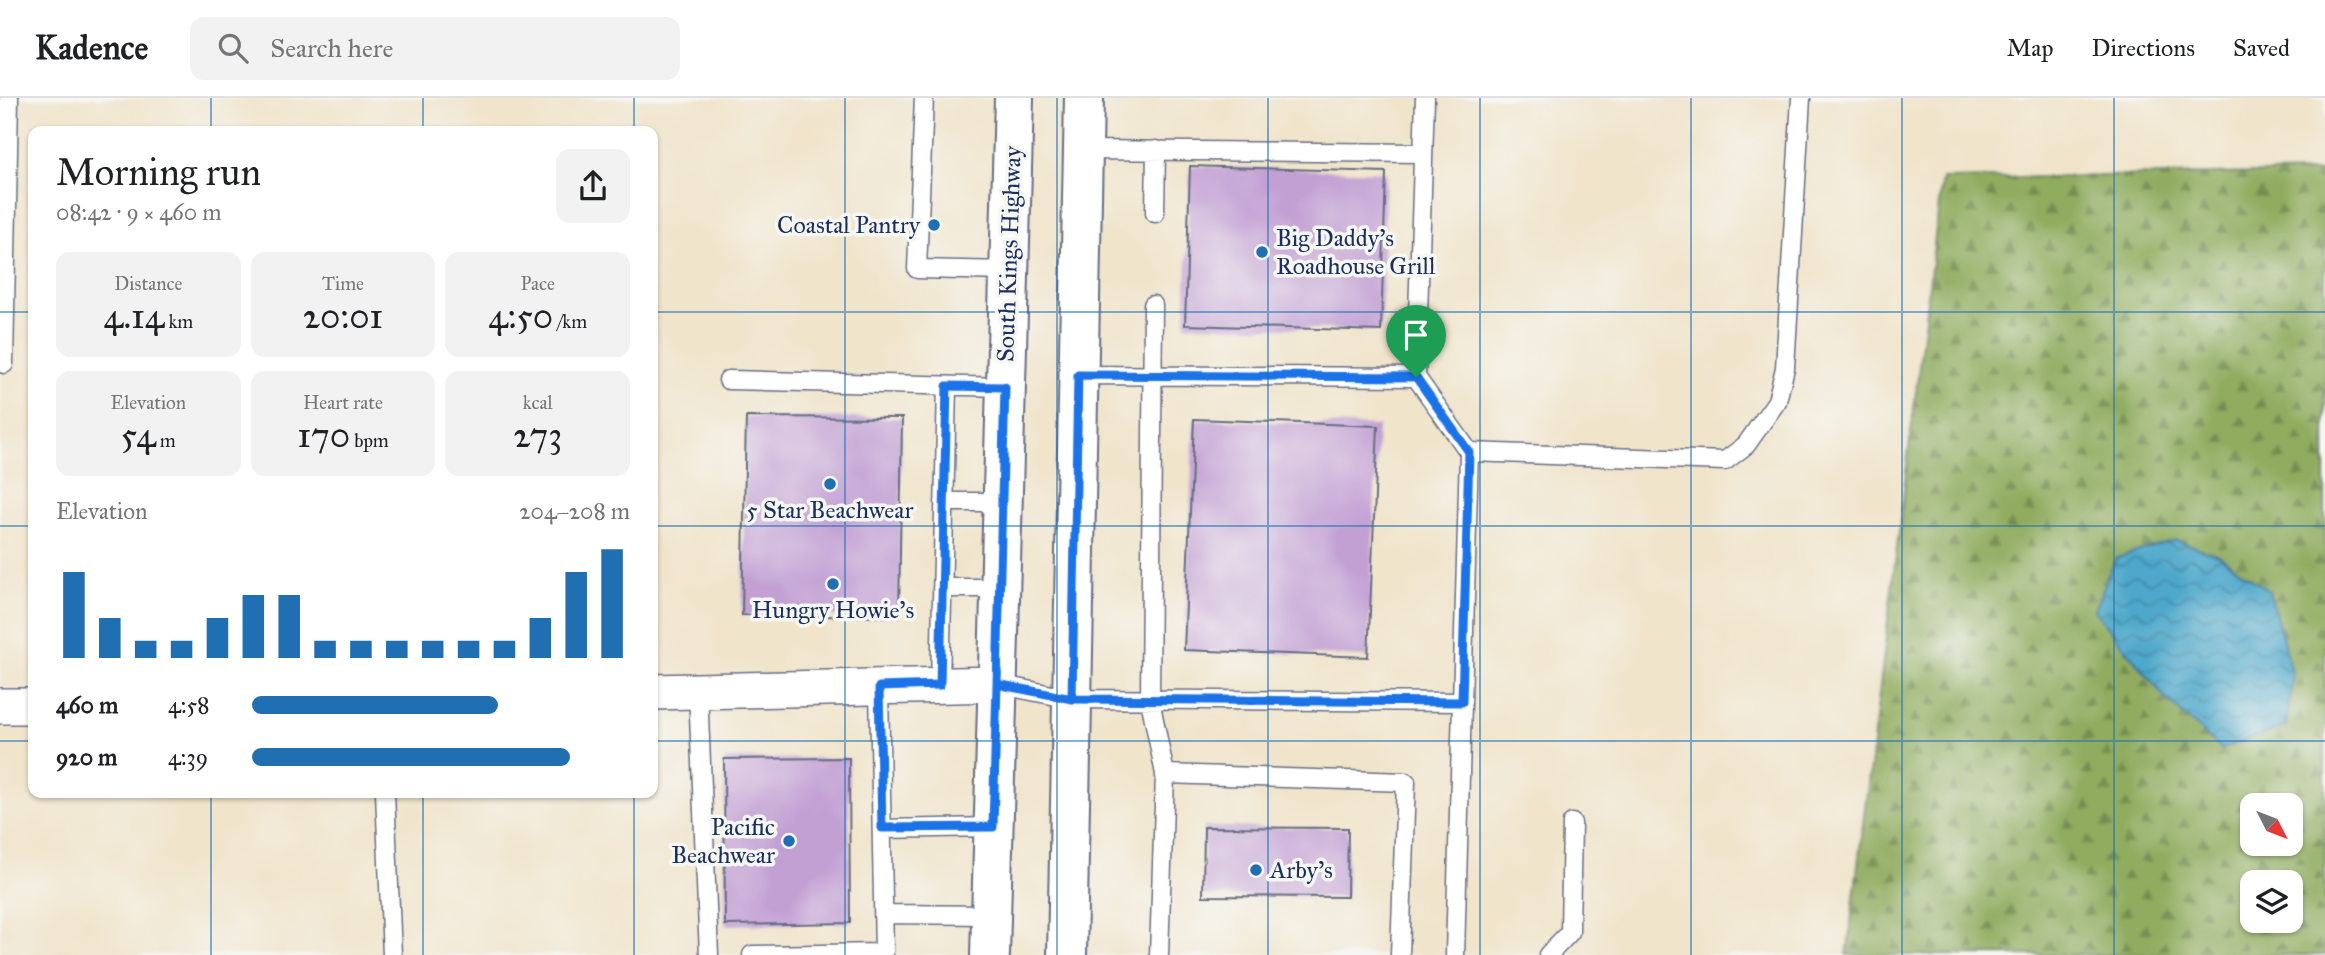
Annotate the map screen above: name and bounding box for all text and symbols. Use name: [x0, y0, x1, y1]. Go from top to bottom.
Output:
search box: [190, 17, 680, 80]
text: Kadence: [35, 28, 148, 68]
icon: search: [214, 29, 252, 67]
text: Search here: [270, 32, 393, 64]
text: Map: [2007, 33, 2054, 63]
text: Directions: [2092, 33, 2195, 63]
text: Saved: [2233, 33, 2290, 63]
street label: South Kings Highway: [990, 145, 1028, 362]
text: Morning run: [56, 149, 261, 195]
button: share: [556, 149, 630, 223]
text: 08:42 · 9 × 460 m: [56, 198, 222, 226]
place label: Coastal Pantry: [777, 210, 921, 240]
marker: Coastal Pantry: [926, 217, 942, 233]
place label: Big Daddy's Roadhouse Grill: [1276, 223, 1436, 281]
marker: Big Daddy's Roadhouse Grill: [1254, 244, 1270, 260]
text: Distance: [114, 272, 182, 295]
text: Time: [322, 272, 364, 295]
text: Pace: [520, 272, 555, 295]
text: 4.14: [103, 295, 164, 338]
text: 20:01: [303, 295, 383, 338]
text: 4:50: [488, 295, 553, 338]
pin: [1386, 305, 1446, 377]
text: km: [164, 310, 193, 333]
text: /km: [553, 310, 587, 333]
icon: arrive: [1397, 316, 1435, 354]
text: Elevation: [111, 391, 186, 414]
text: Heart rate: [303, 391, 383, 414]
text: kcal: [523, 391, 553, 414]
text: 54: [121, 414, 156, 457]
text: 170: [297, 414, 350, 457]
text: 273: [513, 414, 562, 457]
text: m: [156, 429, 176, 452]
text: bpm: [350, 429, 389, 452]
marker: 5 Star Beachwear: [822, 476, 838, 492]
place label: 5 Star Beachwear: [747, 495, 913, 525]
text: Elevation: [56, 497, 147, 525]
text: 204–208 m: [519, 497, 630, 525]
marker: Hungry Howie's: [825, 576, 841, 592]
place label: Hungry Howie's: [752, 595, 914, 625]
text: 460 m: [56, 691, 118, 719]
text: 4:58: [168, 691, 210, 719]
text: 920 m: [56, 743, 117, 771]
text: 4:39: [168, 743, 208, 771]
north arrow: [2240, 793, 2303, 856]
map controls: [2240, 793, 2303, 933]
place label: Pacific Beachwear: [671, 812, 775, 870]
marker: Pacific Beachwear: [781, 833, 797, 849]
place label: Arby's: [1269, 855, 1333, 885]
marker: Arby's: [1248, 862, 1264, 878]
button: layers: [2240, 870, 2303, 933]

